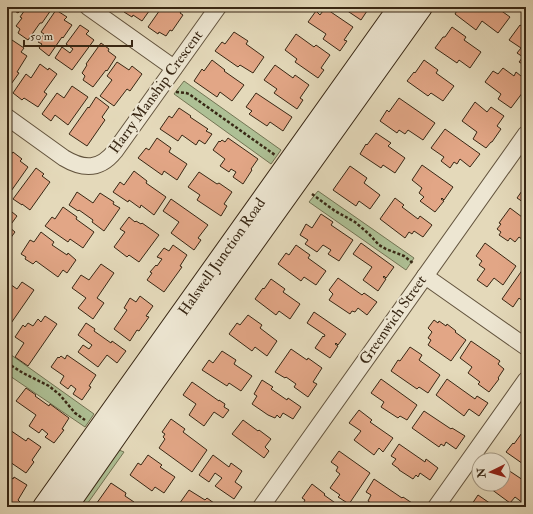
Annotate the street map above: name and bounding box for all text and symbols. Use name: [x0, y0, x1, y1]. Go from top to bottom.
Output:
scale bar: [24, 22, 132, 48]
street label: Harry Manship Crescent: [105, 26, 208, 158]
text: 50 m: [30, 29, 54, 44]
street label: Halswell Junction Road: [174, 194, 271, 320]
street label: Greenwich Street: [355, 272, 431, 368]
north arrow: [471, 452, 511, 492]
text: N: [475, 466, 489, 479]

